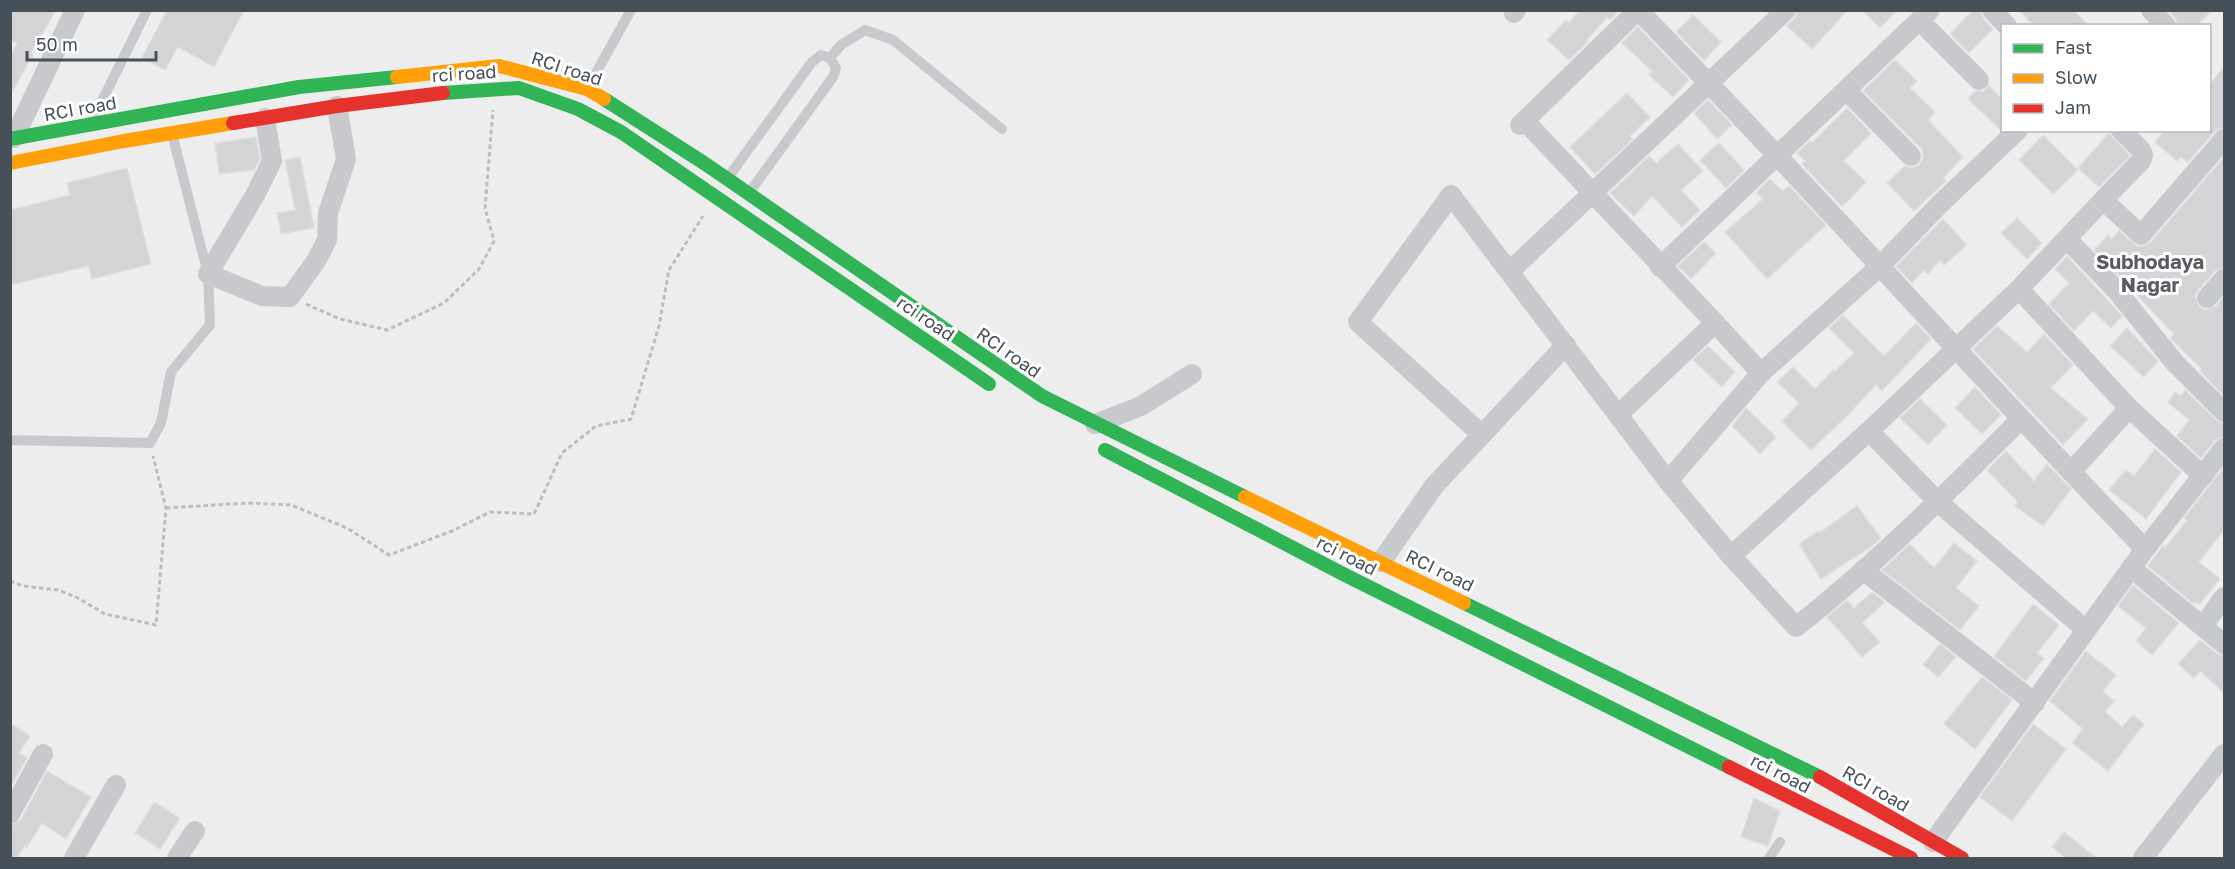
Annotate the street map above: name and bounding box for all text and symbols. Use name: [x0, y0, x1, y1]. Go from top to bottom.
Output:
scale bar: [27, 24, 156, 62]
legend: [2001, 24, 2211, 132]
text: 50 m: [36, 33, 78, 55]
text: Fast: [2055, 36, 2092, 58]
street label: RCI road: [529, 46, 605, 90]
street label: rci road: [431, 60, 497, 86]
text: Slow: [2055, 66, 2098, 88]
street label: RCI road: [42, 91, 118, 125]
text: Jam: [2055, 96, 2091, 118]
district label: Subhodaya Nagar: [2096, 249, 2204, 296]
street label: rci road: [893, 291, 959, 345]
street label: RCI road: [973, 322, 1045, 382]
street label: rci road: [1313, 530, 1381, 580]
street label: RCI road: [1402, 544, 1478, 596]
street label: rci road: [1747, 748, 1815, 798]
street label: RCI road: [1839, 760, 1913, 816]

